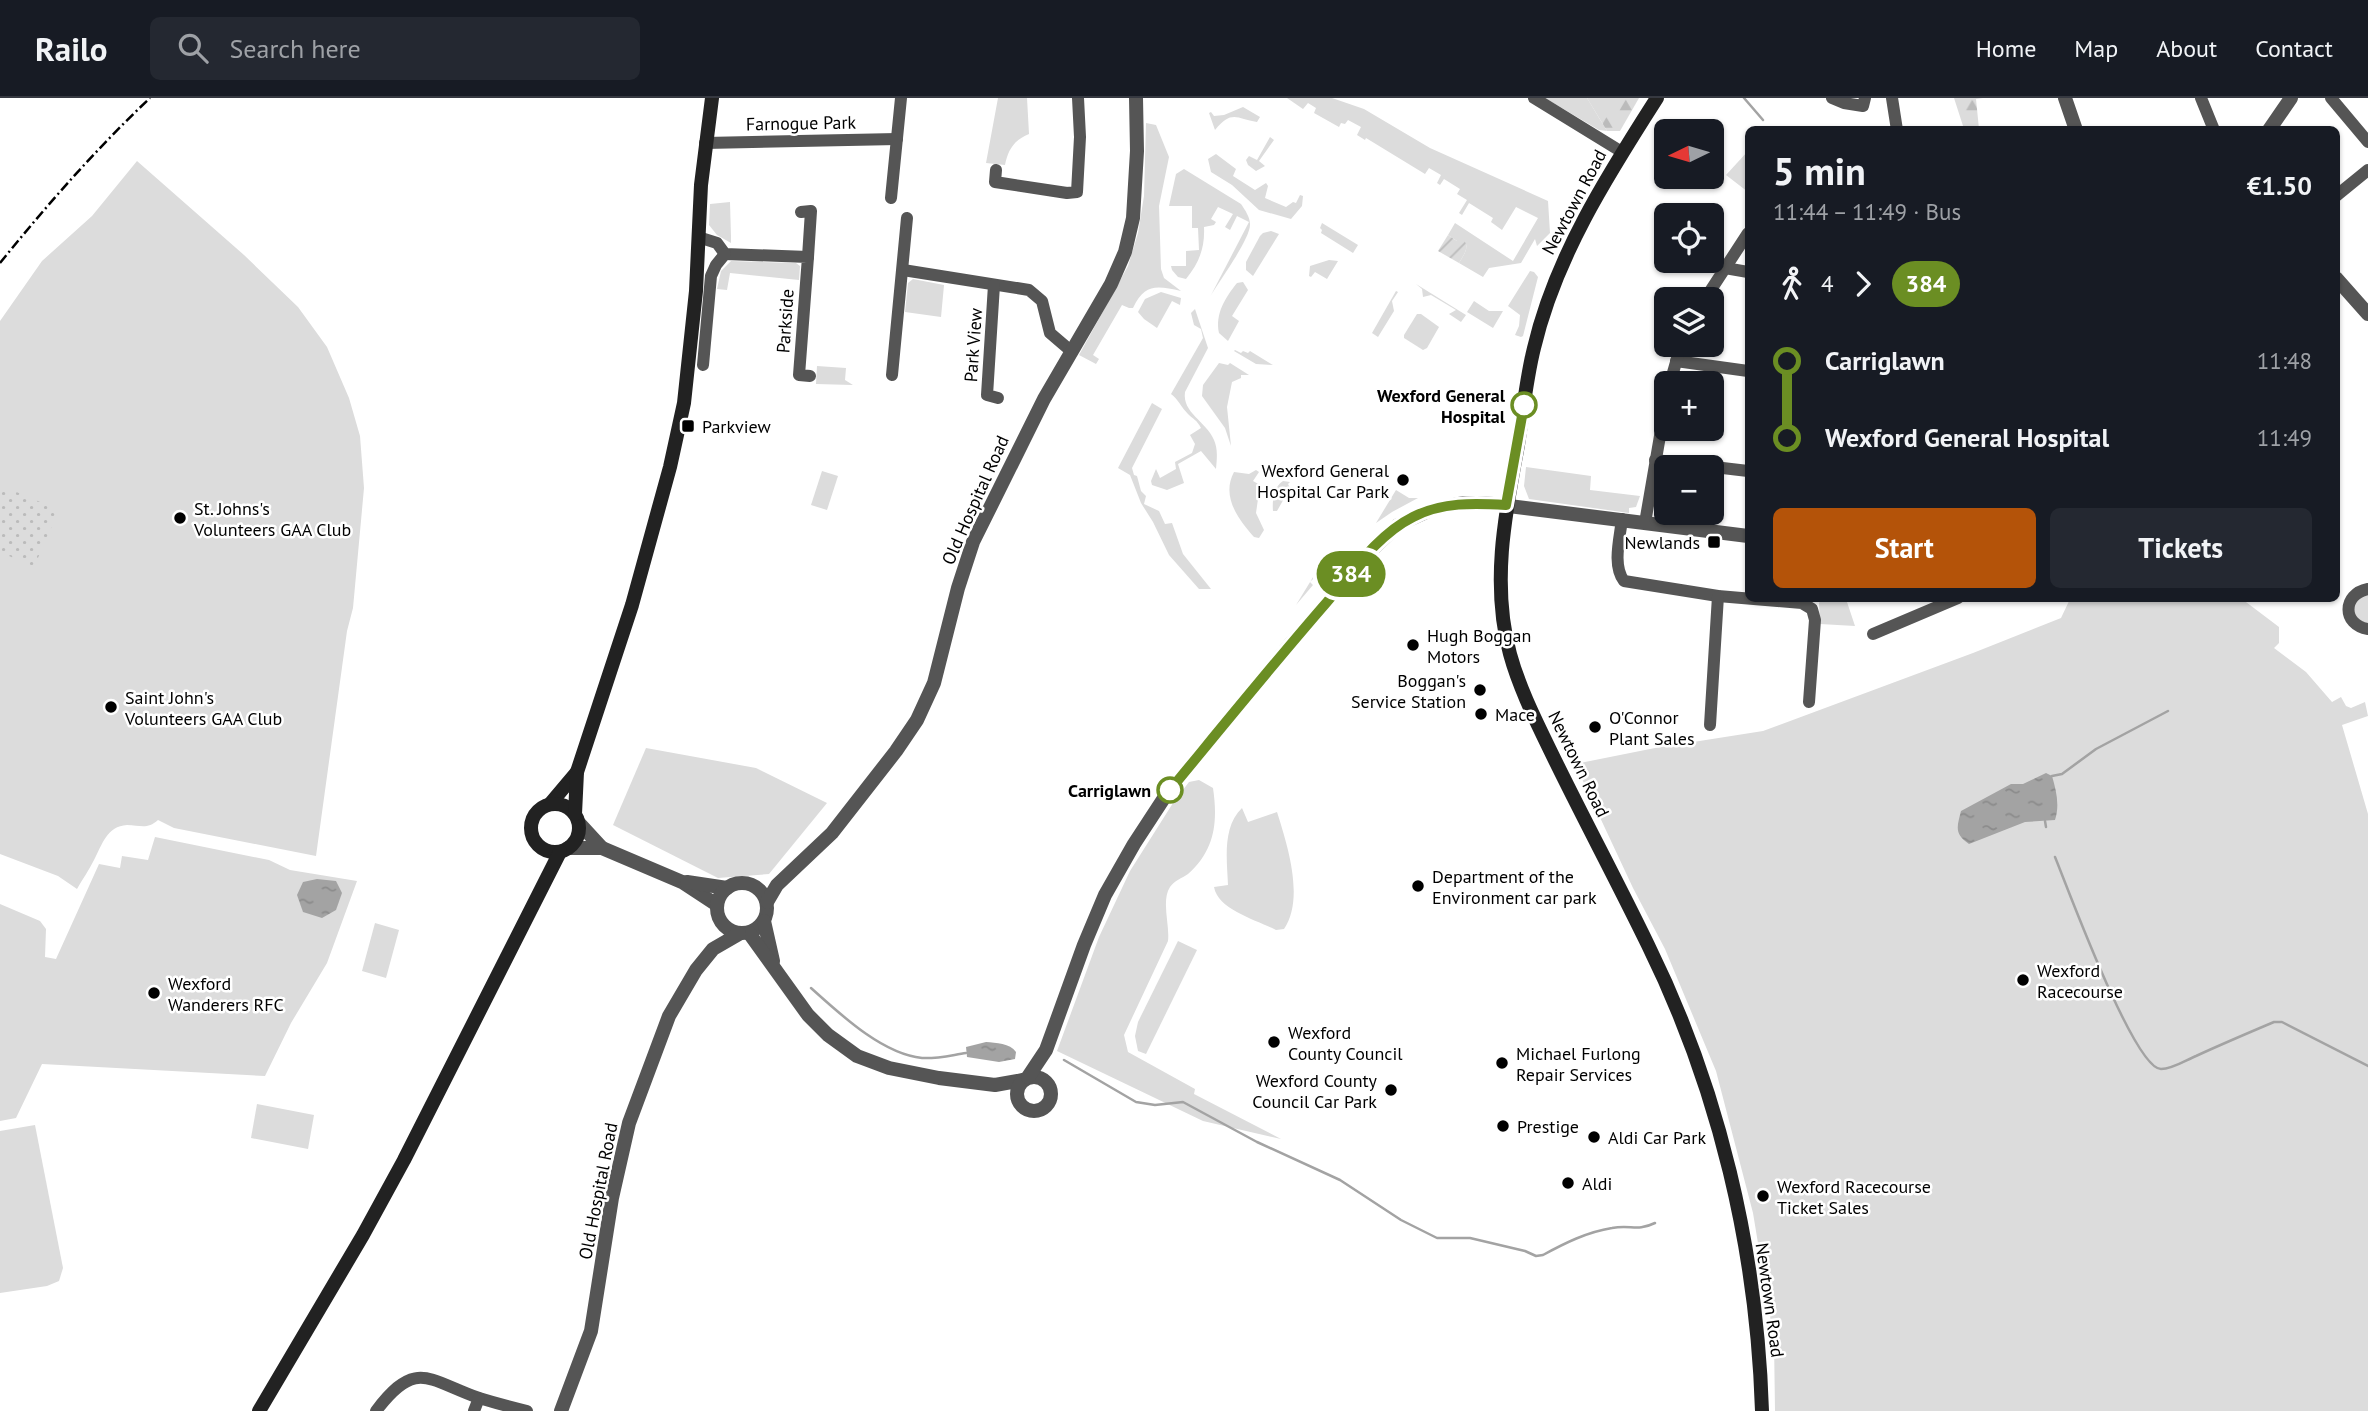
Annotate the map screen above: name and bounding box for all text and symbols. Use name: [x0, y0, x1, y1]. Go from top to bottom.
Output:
search box: [150, 17, 640, 80]
text: Railo: [35, 27, 108, 70]
icon: search: [174, 29, 212, 67]
text: Search here: [230, 32, 361, 65]
text: Home: [1976, 33, 2036, 64]
text: Map: [2074, 33, 2118, 64]
text: About: [2156, 33, 2217, 64]
text: Contact: [2255, 33, 2333, 64]
street label: Farnogue Park: [746, 111, 857, 135]
north arrow: [1654, 119, 1724, 189]
map controls: [1654, 119, 1724, 525]
street label: Newtown Road: [1537, 146, 1611, 258]
text: 5 min: [1773, 146, 1866, 195]
text: €1.50: [2247, 169, 2312, 202]
text: 11:44 – 11:49 · Bus: [1773, 197, 1961, 226]
button: locate: [1654, 203, 1724, 273]
icon: walk: [1773, 265, 1811, 303]
icon: forward: [1844, 265, 1882, 303]
text: 384: [1906, 268, 1946, 299]
text: 4: [1821, 269, 1834, 298]
button: layers: [1654, 287, 1724, 357]
street label: Parkside: [771, 288, 799, 354]
street label: Park View: [959, 306, 987, 383]
text: Carriglawn: [1825, 344, 1945, 377]
text: 11:48: [2257, 346, 2312, 375]
button: +: [1654, 371, 1724, 441]
place label: Wexford General Hospital: [1377, 384, 1506, 428]
marker: Wexford General Hospital: [1511, 392, 1537, 418]
place label: Parkview: [702, 415, 771, 438]
marker: Parkview: [680, 418, 696, 434]
text: Wexford General Hospital: [1825, 421, 2109, 454]
text: 11:49: [2257, 423, 2312, 452]
street label: Old Hospital Road: [936, 432, 1014, 568]
button: −: [1654, 455, 1724, 525]
place label: Wexford General Hospital Car Park: [1257, 459, 1390, 503]
marker: Wexford General Hospital Car Park: [1395, 472, 1411, 488]
place label: St. Johns's Volunteers GAA Club: [193, 497, 351, 541]
button: Start: [1773, 508, 2036, 588]
button: Tickets: [2050, 508, 2312, 588]
marker: St. Johns's Volunteers GAA Club: [172, 510, 188, 526]
place label: Newlands: [1624, 531, 1700, 554]
marker: Newlands: [1706, 534, 1722, 550]
line badge: 384: [1311, 551, 1391, 597]
text: 384: [1331, 558, 1371, 589]
place label: Hugh Boggan Motors: [1427, 624, 1531, 668]
marker: Hugh Boggan Motors: [1405, 637, 1421, 653]
place label: Boggan's Service Station: [1351, 669, 1466, 713]
marker: Boggan's Service Station: [1472, 682, 1488, 698]
place label: Saint John's Volunteers GAA Club: [124, 686, 282, 730]
marker: Saint John's Volunteers GAA Club: [103, 699, 119, 715]
place label: Mace: [1495, 703, 1535, 726]
marker: Mace: [1473, 706, 1489, 722]
place label: O'Connor Plant Sales: [1609, 706, 1694, 750]
street label: Newtown Road: [1543, 707, 1615, 821]
marker: O'Connor Plant Sales: [1587, 719, 1603, 735]
marker: Carriglawn: [1157, 777, 1183, 803]
place label: Carriglawn: [1068, 779, 1151, 802]
place label: Department of the Environment car park: [1432, 865, 1597, 909]
marker: Department of the Environment car park: [1410, 878, 1426, 894]
place label: Wexford Racecourse: [2037, 959, 2123, 1003]
place label: Wexford Wanderers RFC: [168, 972, 284, 1016]
marker: Wexford Racecourse: [2015, 972, 2031, 988]
marker: Wexford Wanderers RFC: [146, 985, 162, 1001]
place label: Wexford County Council: [1288, 1021, 1403, 1065]
marker: Wexford County Council: [1266, 1034, 1282, 1050]
place label: Michael Furlong Repair Services: [1516, 1042, 1641, 1086]
marker: Michael Furlong Repair Services: [1494, 1055, 1510, 1071]
place label: Wexford County Council Car Park: [1252, 1069, 1378, 1113]
marker: Wexford County Council Car Park: [1383, 1082, 1399, 1098]
place label: Prestige: [1517, 1115, 1579, 1138]
marker: Prestige: [1495, 1118, 1511, 1134]
street label: Old Hospital Road: [573, 1121, 623, 1261]
place label: Aldi Car Park: [1608, 1126, 1706, 1149]
marker: Aldi Car Park: [1586, 1129, 1602, 1145]
place label: Aldi: [1582, 1172, 1612, 1195]
marker: Aldi: [1560, 1175, 1576, 1191]
place label: Wexford Racecourse Ticket Sales: [1777, 1175, 1931, 1219]
marker: Wexford Racecourse Ticket Sales: [1755, 1188, 1771, 1204]
street label: Newtown Road: [1751, 1241, 1789, 1359]

